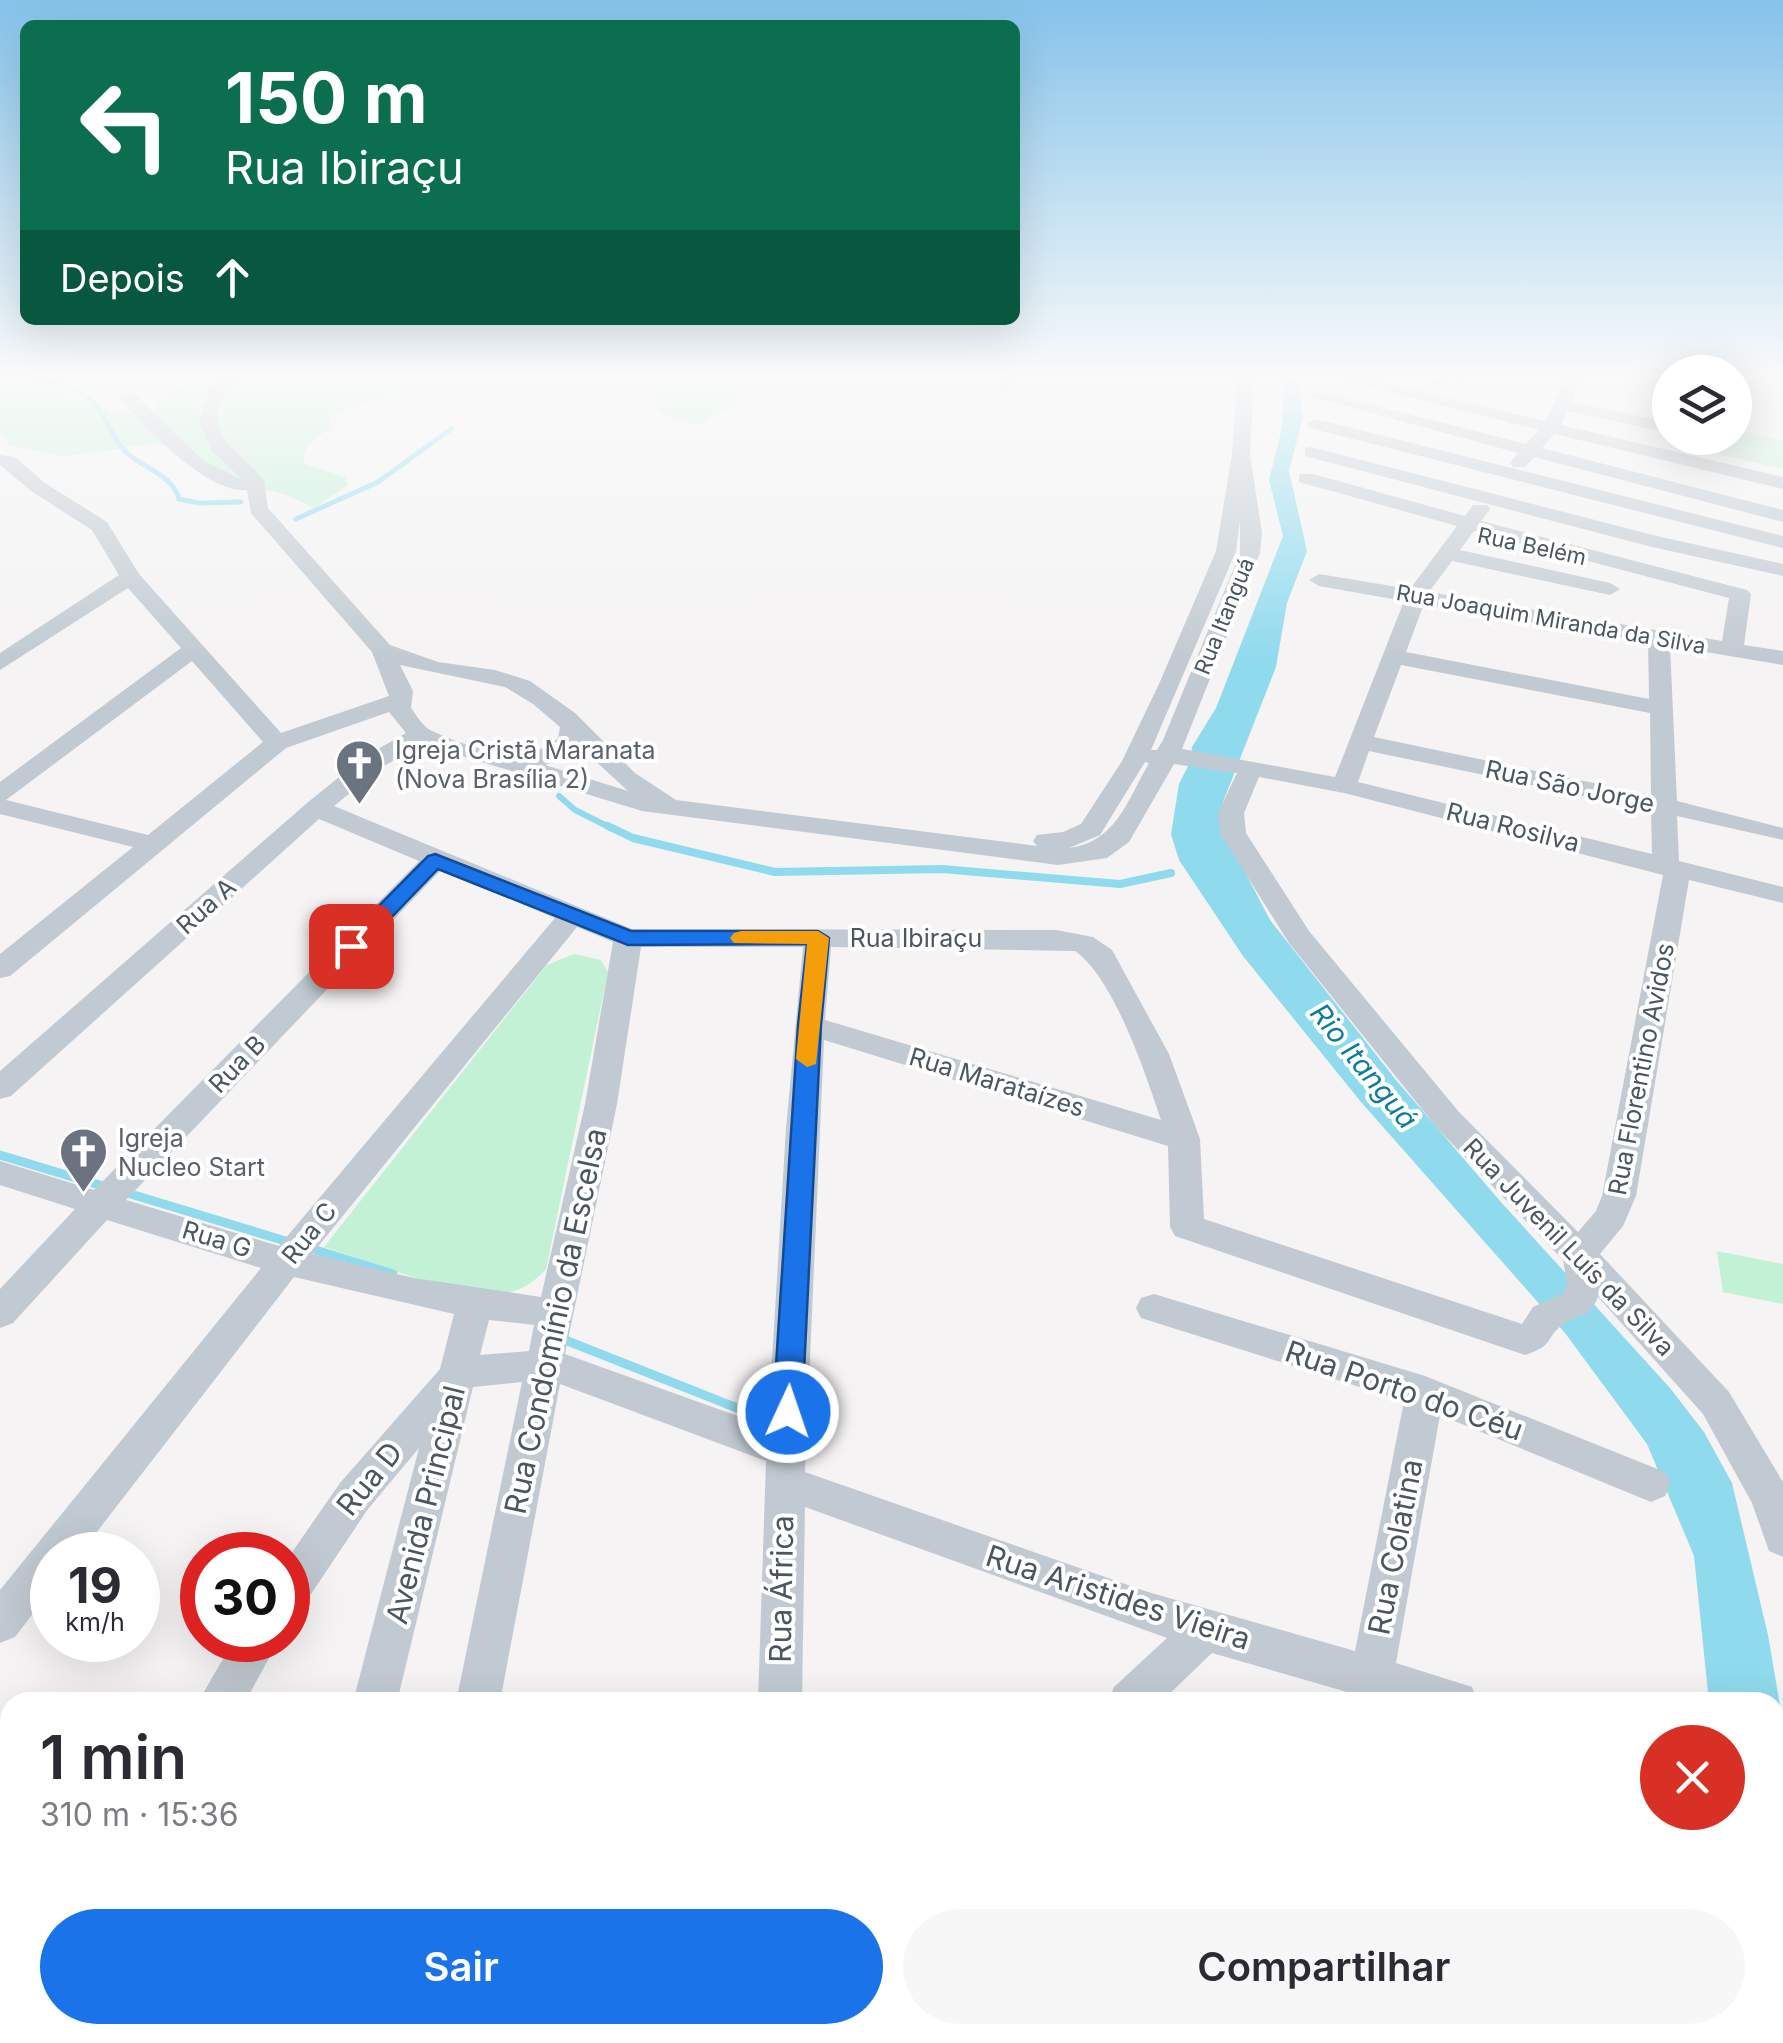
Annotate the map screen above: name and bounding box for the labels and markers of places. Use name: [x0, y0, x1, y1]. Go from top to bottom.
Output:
place label: Igreja Cristã Maranata (Nova Brasília 2): [395, 735, 656, 794]
church icon: Igreja Cristã Maranata (Nova Brasília 2): [334, 738, 386, 806]
pin: [309, 904, 394, 989]
place label: Igreja Nucleo Start: [118, 1123, 265, 1182]
church icon: Igreja Nucleo Start: [57, 1126, 109, 1194]

